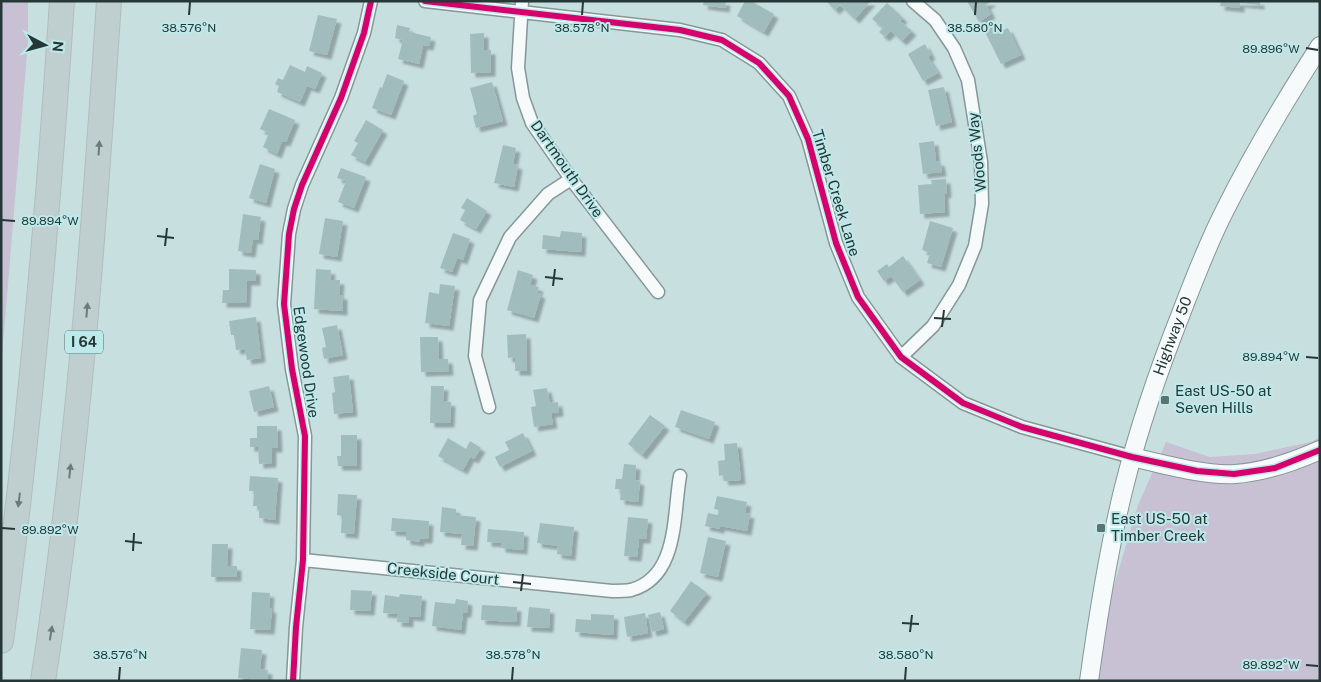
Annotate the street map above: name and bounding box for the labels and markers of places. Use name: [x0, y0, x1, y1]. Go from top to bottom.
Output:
place label: East US-50 at Seven Hills: [1175, 382, 1272, 416]
marker: East US-50 at Seven Hills: [1159, 394, 1171, 406]
place label: East US-50 at Timber Creek: [1111, 510, 1208, 544]
marker: East US-50 at Timber Creek: [1095, 522, 1107, 534]

